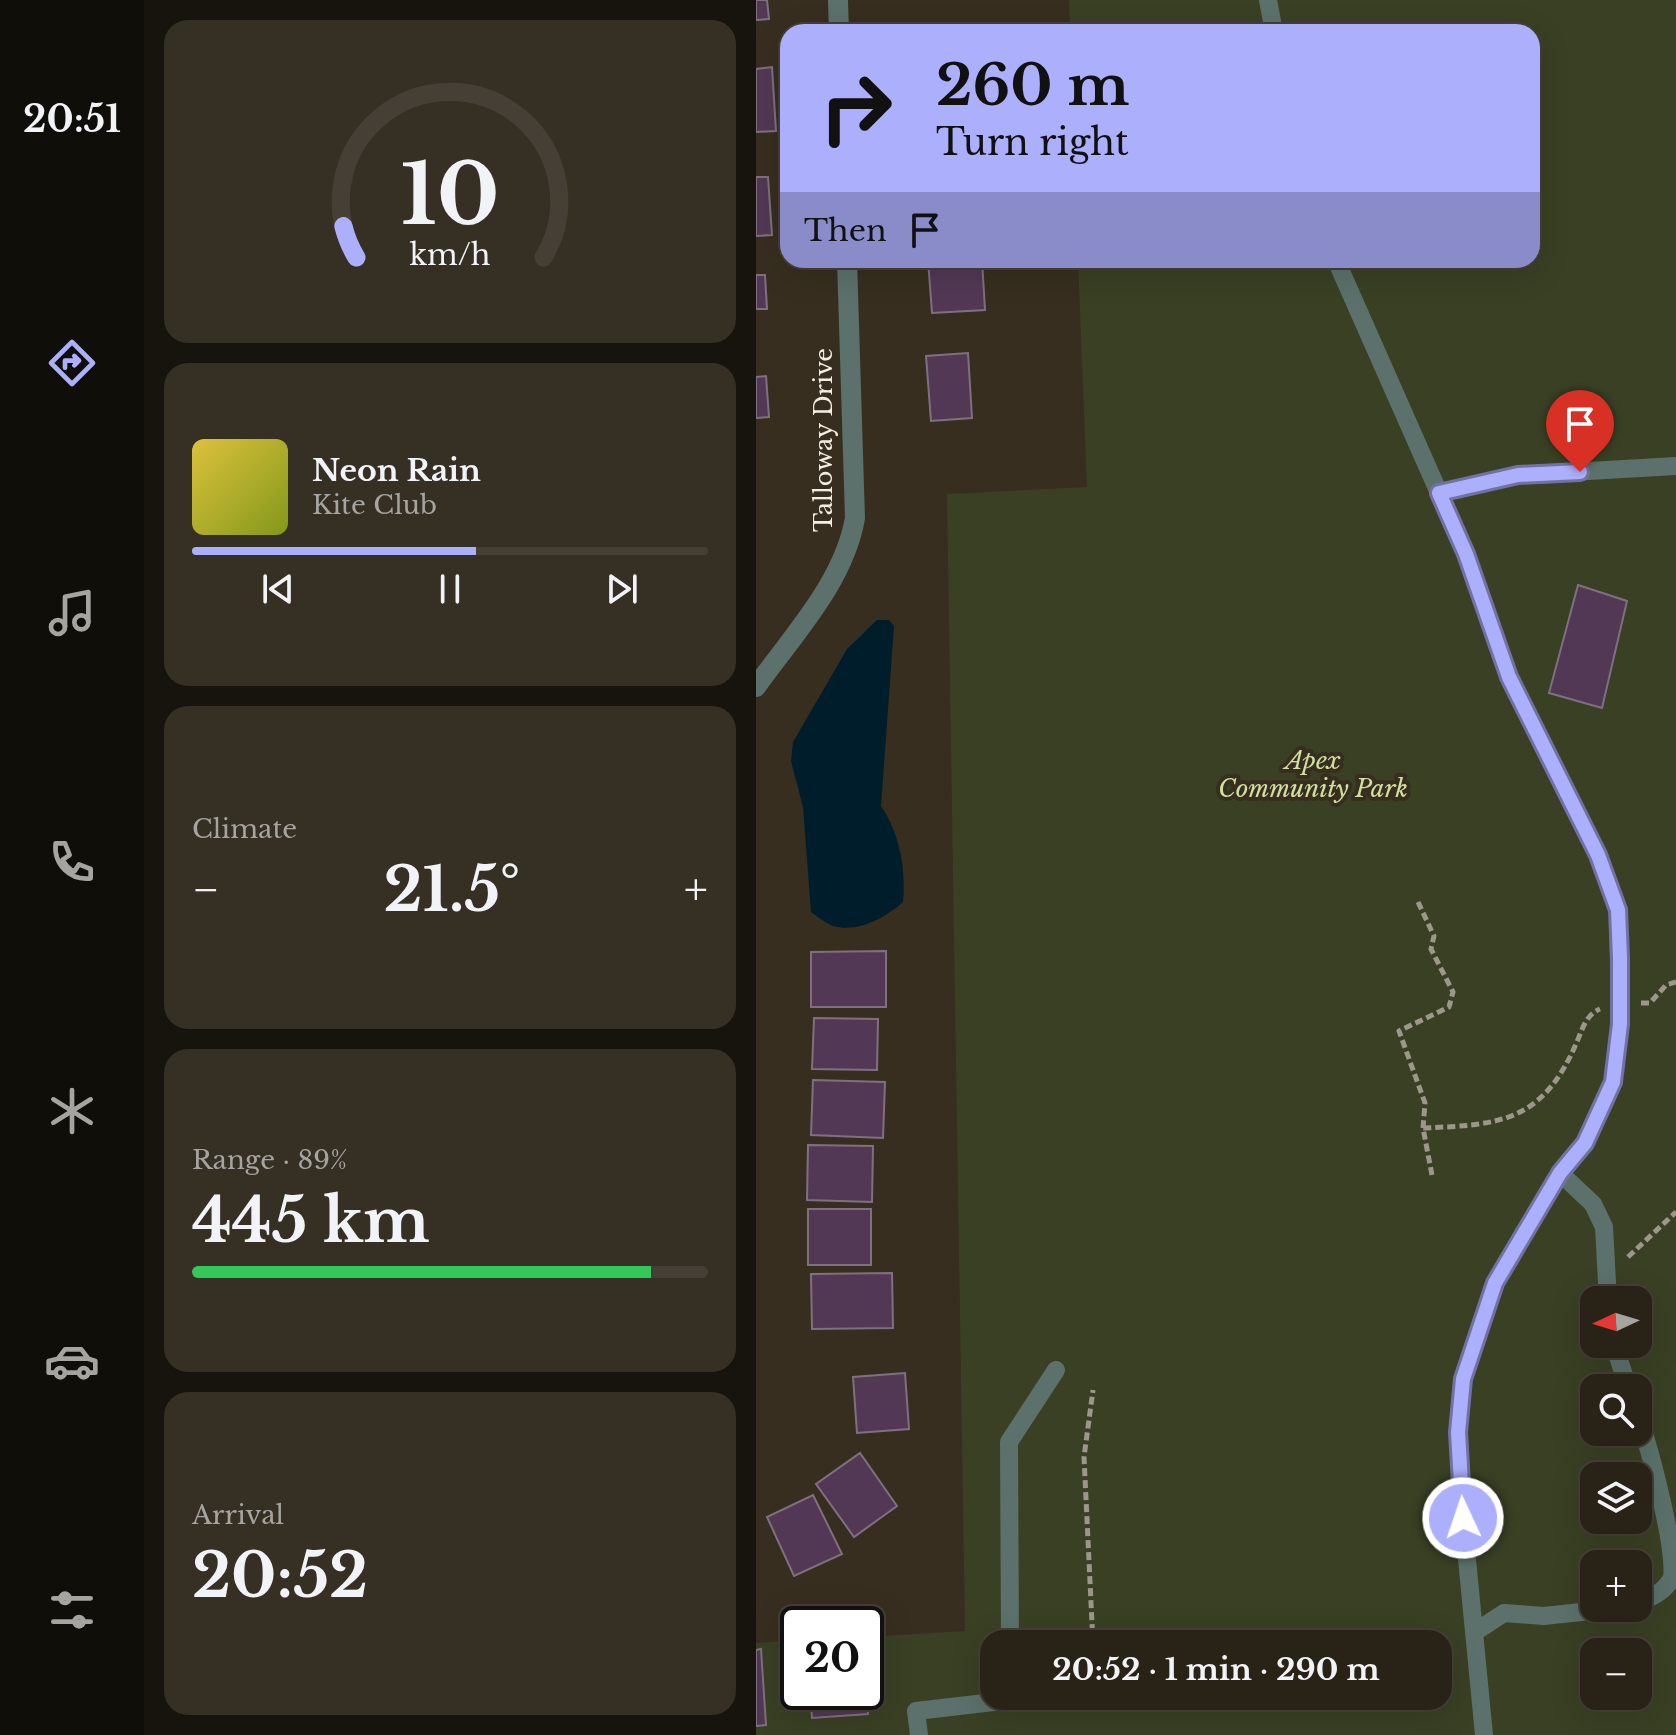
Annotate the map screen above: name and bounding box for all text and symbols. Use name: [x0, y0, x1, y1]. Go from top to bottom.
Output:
text: 260 m: [936, 51, 1129, 120]
icon: right: [804, 56, 908, 160]
text: 20:51: [23, 97, 121, 142]
text: Turn right: [936, 120, 1129, 165]
text: 10: [400, 142, 500, 245]
icon: arrive: [903, 208, 947, 252]
text: Then: [804, 212, 887, 249]
text: km/h: [409, 237, 491, 273]
icon: directions: [44, 335, 100, 391]
street label: Talloway Drive: [809, 348, 838, 532]
pin: [1546, 390, 1614, 472]
icon: arrive: [1558, 402, 1602, 446]
text: Neon Rain: [312, 452, 481, 489]
text: Kite Club: [312, 489, 437, 521]
icon: previous: [256, 567, 300, 611]
icon: pause: [428, 567, 472, 611]
icon: next: [600, 567, 644, 611]
icon: music: [44, 585, 100, 641]
park label: Apex Community Park: [1218, 746, 1408, 803]
text: Climate: [192, 813, 297, 845]
icon: phone: [44, 834, 100, 890]
text: 21.5°: [384, 853, 520, 927]
text: −: [192, 862, 220, 917]
text: +: [684, 862, 708, 917]
icon: climate: [44, 1083, 100, 1139]
text: Range · 89%: [192, 1144, 347, 1176]
text: 445 km: [192, 1184, 430, 1258]
north arrow: [1580, 1286, 1652, 1358]
map controls: [1580, 1286, 1652, 1710]
icon: car: [44, 1333, 100, 1389]
button: search: [1580, 1374, 1652, 1446]
button: layers: [1580, 1462, 1652, 1534]
position arrow: [1421, 1476, 1505, 1560]
text: Arrival: [192, 1499, 284, 1531]
text: 20:52: [192, 1539, 368, 1613]
button: +: [1580, 1550, 1652, 1622]
icon: filters: [44, 1582, 100, 1638]
speed limit sign: 20: [780, 1606, 884, 1710]
button: −: [1580, 1638, 1652, 1710]
text: 20:52 · 1 min · 290 m: [1052, 1651, 1380, 1688]

